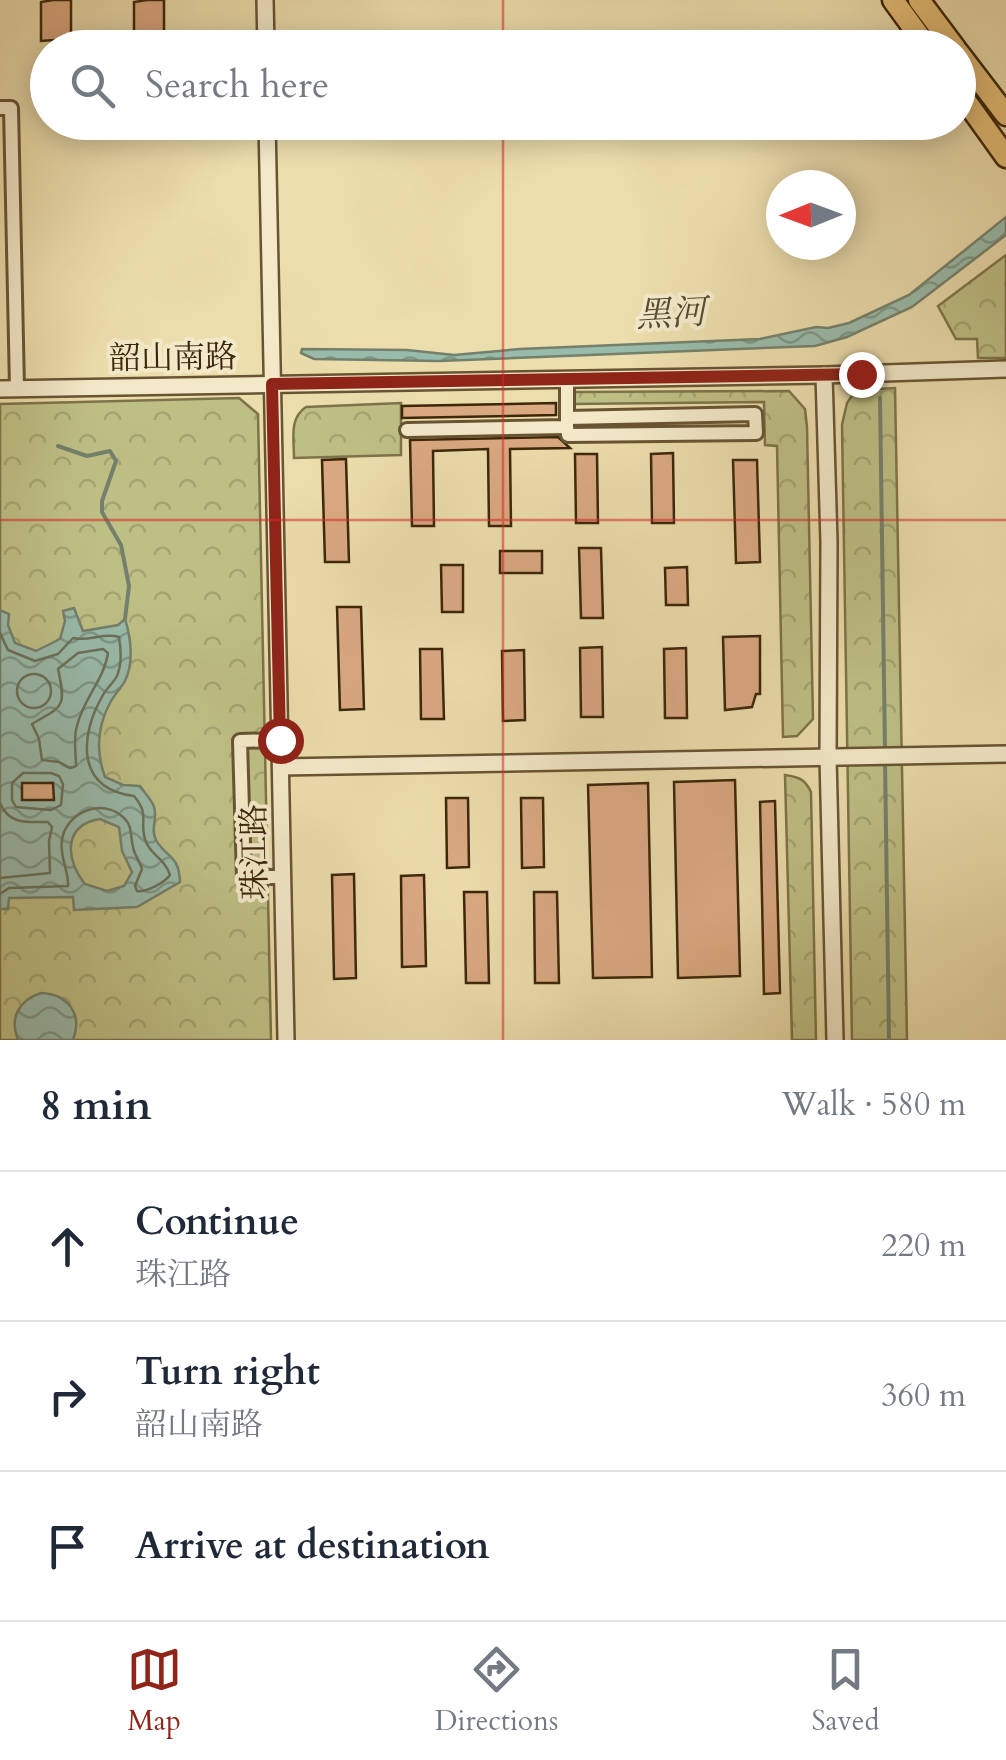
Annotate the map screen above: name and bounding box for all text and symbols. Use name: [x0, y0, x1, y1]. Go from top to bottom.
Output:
search box: [30, 30, 976, 140]
icon: search: [65, 58, 120, 113]
text: Search here: [145, 59, 329, 111]
north arrow: [766, 170, 856, 260]
water label: 黑河: [635, 288, 713, 340]
street label: 韶山南路: [109, 335, 237, 381]
route end: [839, 352, 885, 398]
route start: [258, 718, 304, 764]
street label: 珠江路: [232, 804, 278, 900]
text: 8 min: [40, 1077, 152, 1134]
text: Walk · 580 m: [781, 1083, 966, 1127]
text: Continue: [135, 1196, 299, 1248]
icon: ahead: [40, 1219, 95, 1274]
text: 220 m: [881, 1224, 966, 1268]
text: 珠江路: [135, 1253, 231, 1297]
text: Turn right: [135, 1346, 320, 1398]
icon: right: [40, 1369, 95, 1424]
text: 360 m: [881, 1374, 966, 1418]
text: 韶山南路: [135, 1403, 263, 1447]
icon: arrive: [40, 1519, 95, 1574]
text: Arrive at destination: [135, 1520, 490, 1572]
tab: Map: [127, 1642, 182, 1740]
tab: Directions: [435, 1642, 558, 1740]
tab: Saved: [811, 1642, 879, 1740]

